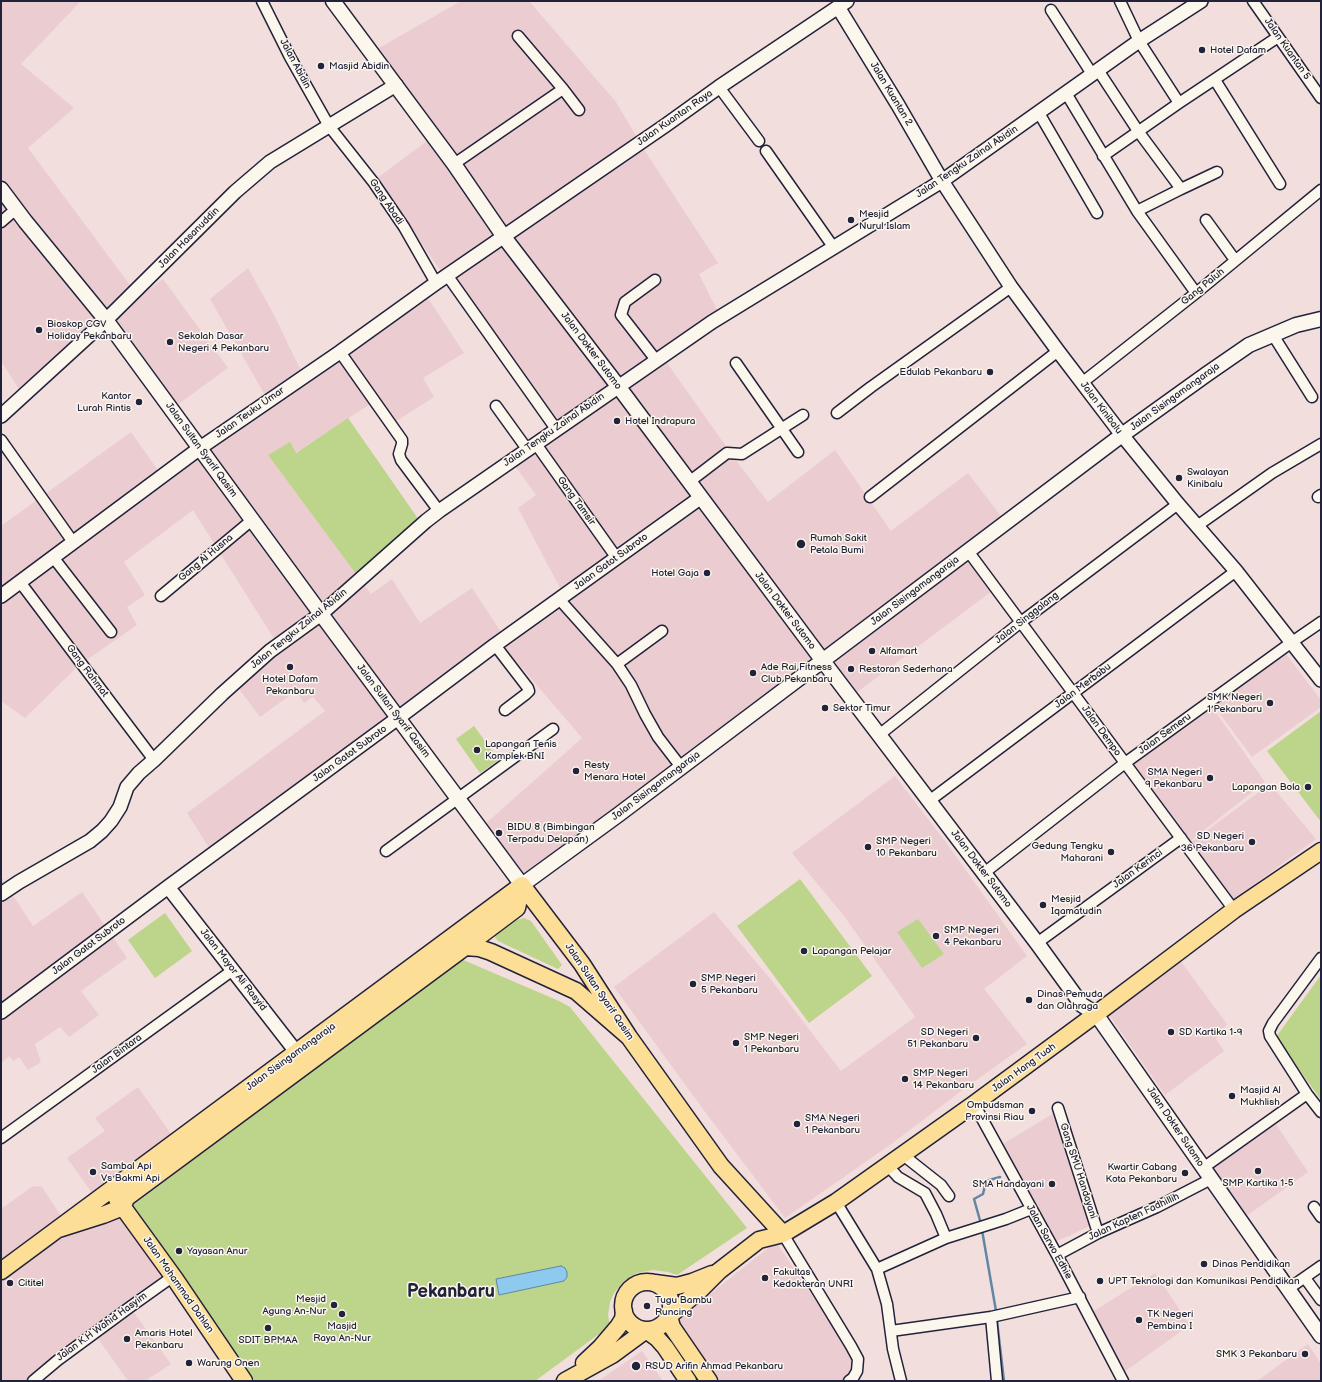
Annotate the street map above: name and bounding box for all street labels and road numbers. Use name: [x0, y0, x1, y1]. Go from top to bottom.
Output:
street label: Jalan Kuantan 5: [1261, 16, 1313, 82]
street label: Jalan Abidin: [277, 37, 313, 91]
street label: Jalan Kuantan 2: [867, 60, 915, 128]
street label: Jalan Kuantan Raya: [635, 87, 715, 149]
street label: Jalan Tengku Zainal Abidin: [914, 123, 1020, 201]
street label: Gang Abadi: [366, 177, 406, 227]
street label: Jalan Hasanuddin: [156, 205, 222, 271]
street label: Gang Paluh: [1179, 266, 1227, 308]
street label: Jalan Dokter Sutomo: [558, 310, 624, 392]
street label: Jalan Sisingamangaraja: [1128, 360, 1222, 434]
street label: Jalan Kinibalu: [1077, 379, 1125, 437]
street label: Jalan Teuku Umar: [213, 385, 287, 441]
street label: Jalan Tengku Zainal Abidin: [501, 391, 607, 469]
street label: Jalan Sultan Syarif Qasim: [163, 400, 239, 500]
street label: Gang Tamsir: [554, 474, 598, 528]
street label: Jalan Gatot Subroto: [572, 531, 650, 593]
street label: Gang Al Husna: [176, 532, 236, 584]
street label: Jalan Sisingamangaraja: [868, 554, 962, 628]
street label: Jalan Dokter Sutomo: [752, 570, 818, 652]
street label: Jalan Tengku Zainal Abidin: [248, 586, 350, 672]
street label: Jalan Singgalang: [993, 589, 1061, 647]
street label: Gang Rahmat: [63, 642, 111, 700]
street label: Jalan Merbabu: [1052, 661, 1114, 711]
street label: Jalan Sultan Syarif Qasim: [354, 662, 432, 760]
street label: Jalan Dempo: [1079, 703, 1123, 759]
street label: Jalan Semeru: [1136, 711, 1194, 757]
street label: Jalan Gatot Subroto: [311, 723, 389, 785]
street label: Jalan Sisingamangaraja: [609, 749, 703, 823]
street label: Jalan Dokter Sutomo: [948, 828, 1014, 910]
street label: Jalan Kerinci: [1111, 847, 1165, 891]
street label: Jalan Gatot Subroto: [50, 914, 128, 978]
street label: Jalan Mayor Ali Rasyid: [197, 926, 269, 1014]
street label: Jalan Sultan Syarif Qasim: [562, 941, 636, 1043]
street label: Jalan Sisingamangaraja: [244, 1020, 338, 1094]
street label: Jalan Bintara: [90, 1032, 144, 1076]
street label: Jalan Hang Tuah: [990, 1041, 1058, 1095]
street label: Jalan Dokter Sutomo: [1144, 1085, 1206, 1169]
street label: Gang SMU Handayani: [1057, 1122, 1099, 1220]
street label: Jalan Kapten Fadhillih: [1087, 1191, 1181, 1243]
street label: Jalan Sarwo Edhie: [1024, 1203, 1074, 1281]
street label: Jalan Mohammad Dahlan: [140, 1235, 216, 1335]
street label: Jalan K.H Wahid Hasyim: [54, 1290, 150, 1364]

